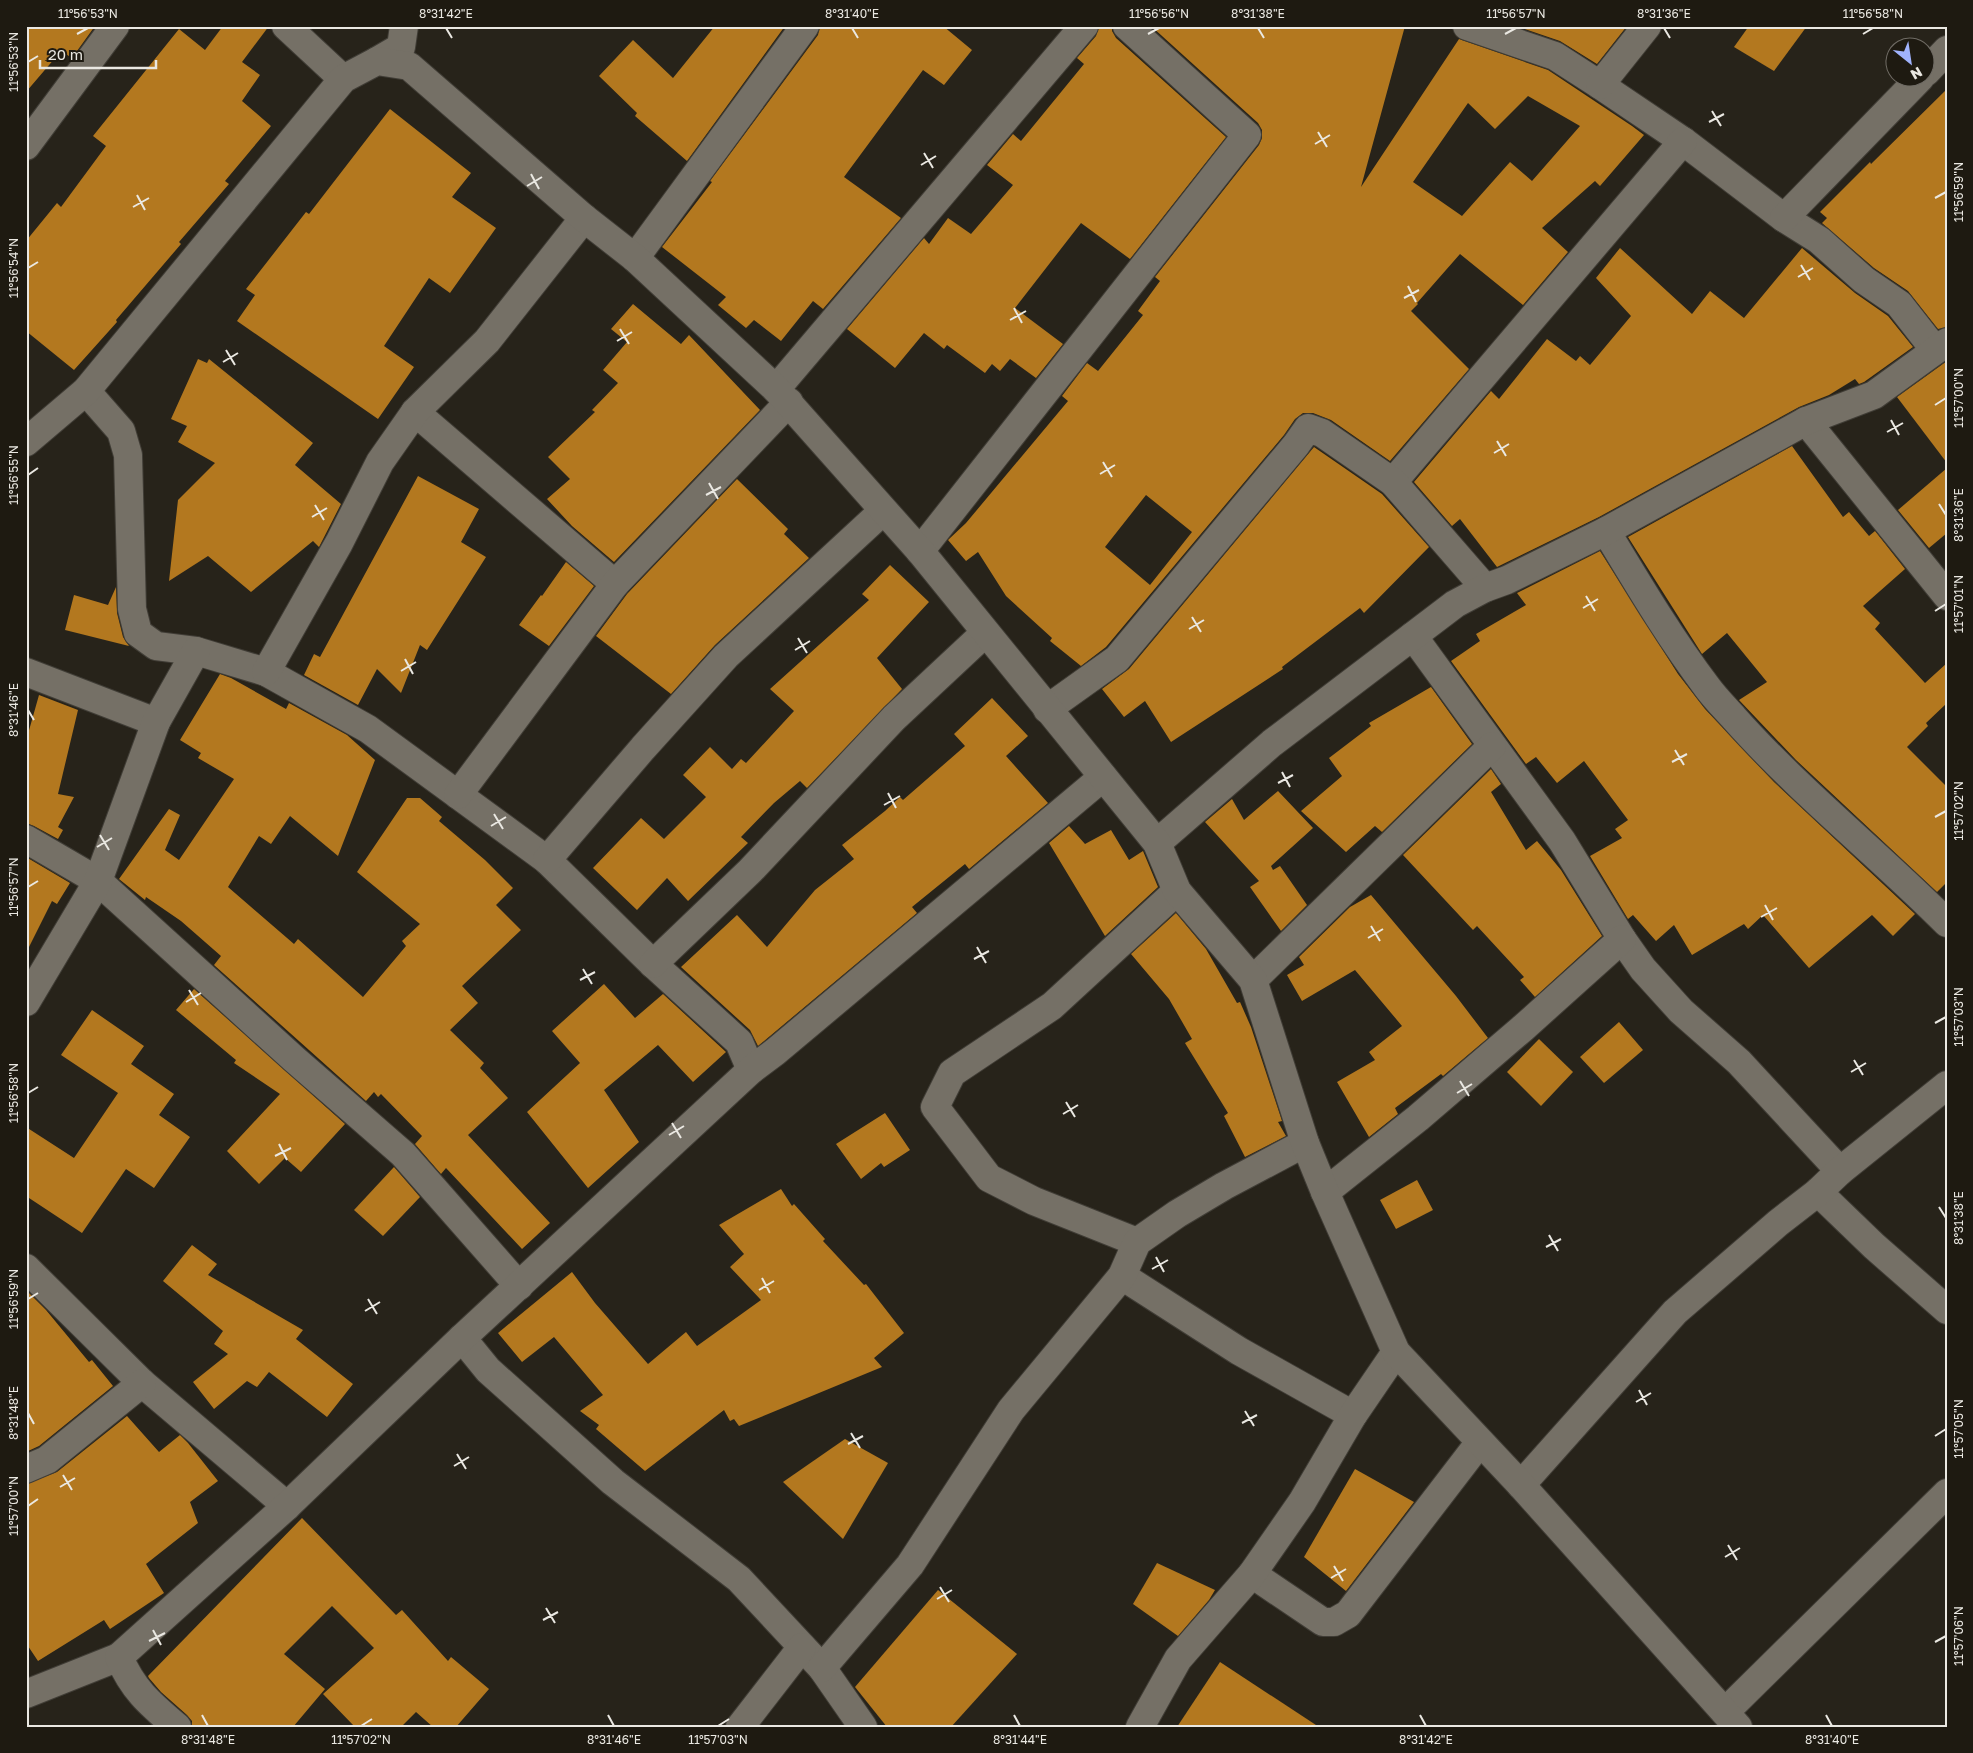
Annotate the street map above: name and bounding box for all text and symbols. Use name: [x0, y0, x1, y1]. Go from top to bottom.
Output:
text: 11°56'53"N: [58, 6, 118, 21]
text: 8°31'42"E: [419, 6, 473, 21]
text: 8°31'40"E: [825, 6, 879, 21]
text: 11°56'56"N: [1129, 6, 1189, 21]
text: 8°31'38"E: [1231, 6, 1285, 21]
text: 11°56'57"N: [1486, 6, 1546, 21]
text: 8°31'36"E: [1637, 6, 1691, 21]
text: 11°56'58"N: [1843, 6, 1903, 21]
text: 11°56'53"N: [6, 32, 21, 92]
scale bar: [40, 38, 156, 70]
north arrow: [1886, 38, 1936, 88]
text: 20 m: [48, 45, 83, 63]
text: N: [1908, 64, 1926, 84]
text: 11°56'59"N: [1951, 162, 1966, 222]
text: 11°56'54"N: [6, 238, 21, 298]
text: 11°57'00"N: [1951, 368, 1966, 428]
text: 11°56'55"N: [6, 445, 21, 505]
text: 8°31'36"E: [1951, 488, 1966, 542]
text: 11°57'01"N: [1951, 575, 1966, 633]
text: 8°31'46"E: [6, 683, 21, 737]
text: 11°57'02"N: [1951, 781, 1966, 841]
text: 11°56'57"N: [6, 857, 21, 917]
text: 11°57'03"N: [1951, 987, 1966, 1047]
text: 11°56'58"N: [6, 1063, 21, 1123]
text: 8°31'38"E: [1951, 1191, 1966, 1245]
text: 11°56'59"N: [6, 1269, 21, 1329]
text: 8°31'48"E: [6, 1386, 21, 1440]
text: 11°57'05"N: [1951, 1399, 1966, 1459]
text: 11°57'00"N: [6, 1476, 21, 1536]
text: 11°57'06"N: [1951, 1606, 1966, 1666]
text: 8°31'48"E: [181, 1732, 235, 1747]
text: 11°57'02"N: [331, 1732, 391, 1747]
text: 8°31'46"E: [587, 1732, 641, 1747]
text: 11°57'03"N: [688, 1732, 748, 1747]
text: 8°31'44"E: [993, 1732, 1047, 1747]
text: 8°31'42"E: [1399, 1732, 1453, 1747]
text: 8°31'40"E: [1805, 1732, 1859, 1747]

